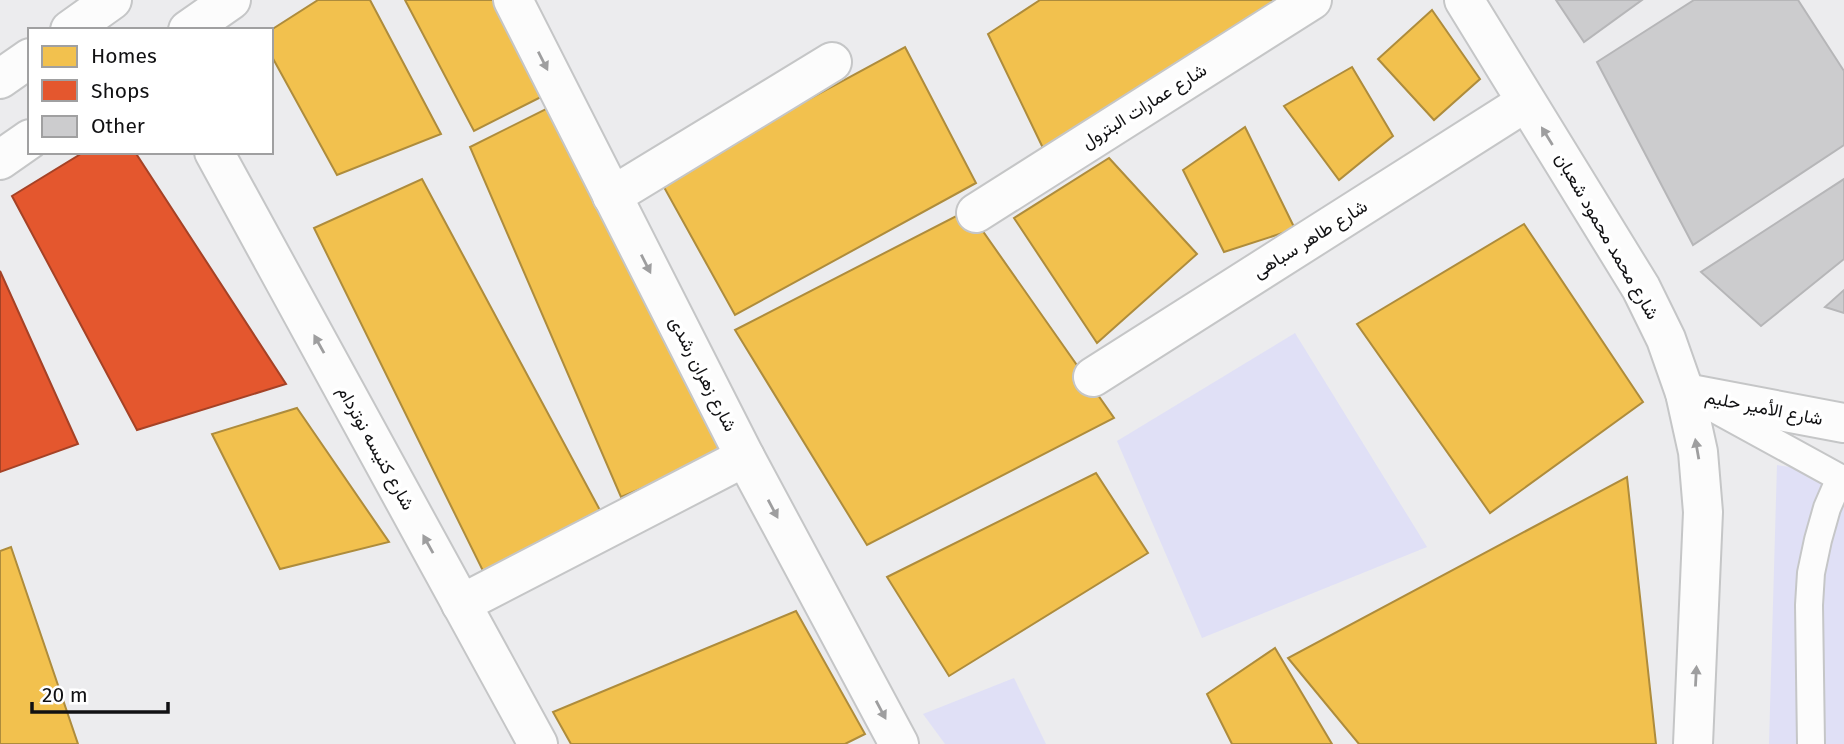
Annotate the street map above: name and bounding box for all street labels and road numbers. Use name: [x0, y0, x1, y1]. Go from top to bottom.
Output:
street label: شارع عمارات البترول: [1077, 59, 1211, 154]
street label: شارع محمد محمود شعبان: [1549, 149, 1664, 324]
street label: شارع طاهر سباهى: [1249, 195, 1372, 284]
street label: شارع زهران رشدى: [664, 313, 741, 436]
street label: شارع كنيسه نوتردام: [332, 382, 419, 514]
street label: شارع الأمير حليم: [1703, 386, 1825, 431]

